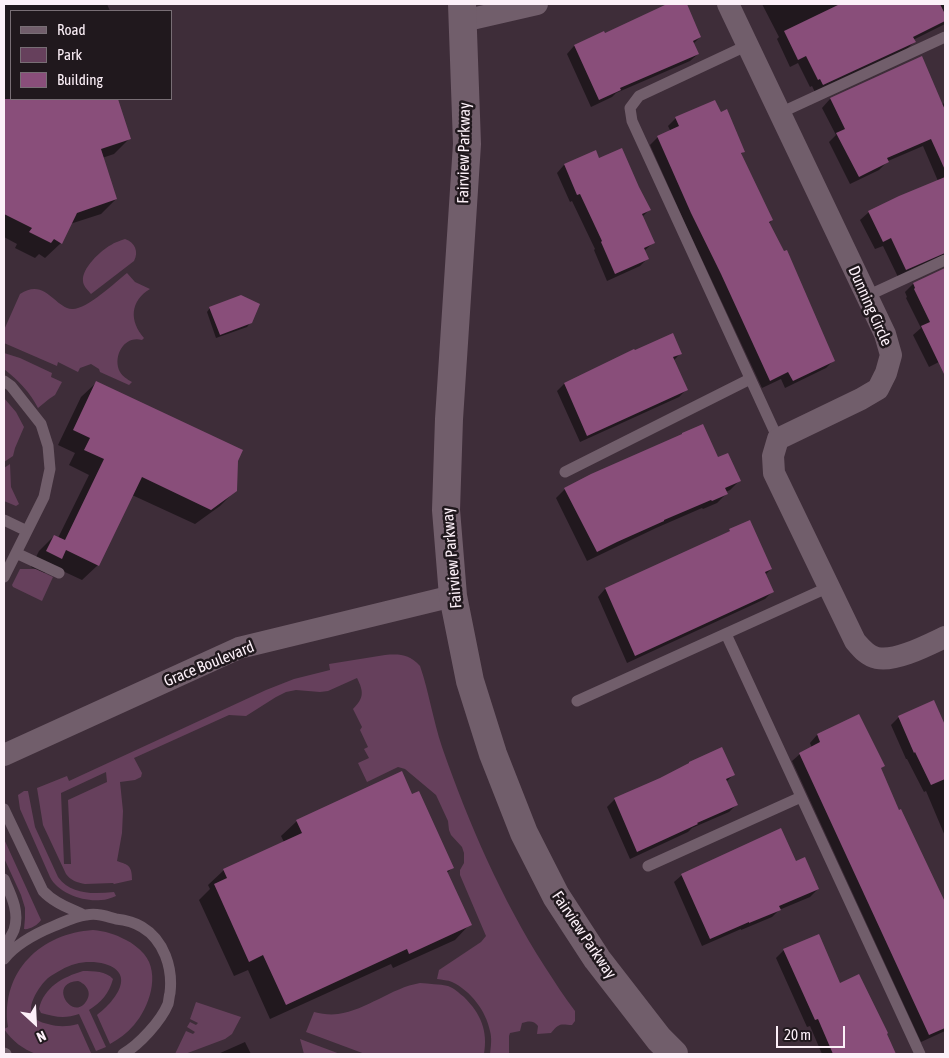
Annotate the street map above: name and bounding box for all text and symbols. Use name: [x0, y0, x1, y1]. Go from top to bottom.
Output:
legend: [10, 10, 172, 100]
text: Road: [57, 21, 86, 38]
text: Park: [57, 46, 82, 63]
text: Building: [57, 71, 103, 88]
street label: Fairview Parkway: [454, 102, 474, 204]
street label: Dunning Circle: [844, 263, 896, 349]
street label: Fairview Parkway: [438, 507, 466, 609]
street label: Grace Boulevard: [161, 637, 257, 691]
street label: Fairview Parkway: [548, 888, 620, 982]
north arrow: [10, 998, 60, 1048]
scale bar: [779, 1016, 848, 1048]
text: 20 m: [784, 1026, 811, 1043]
text: N: [34, 1028, 48, 1046]

